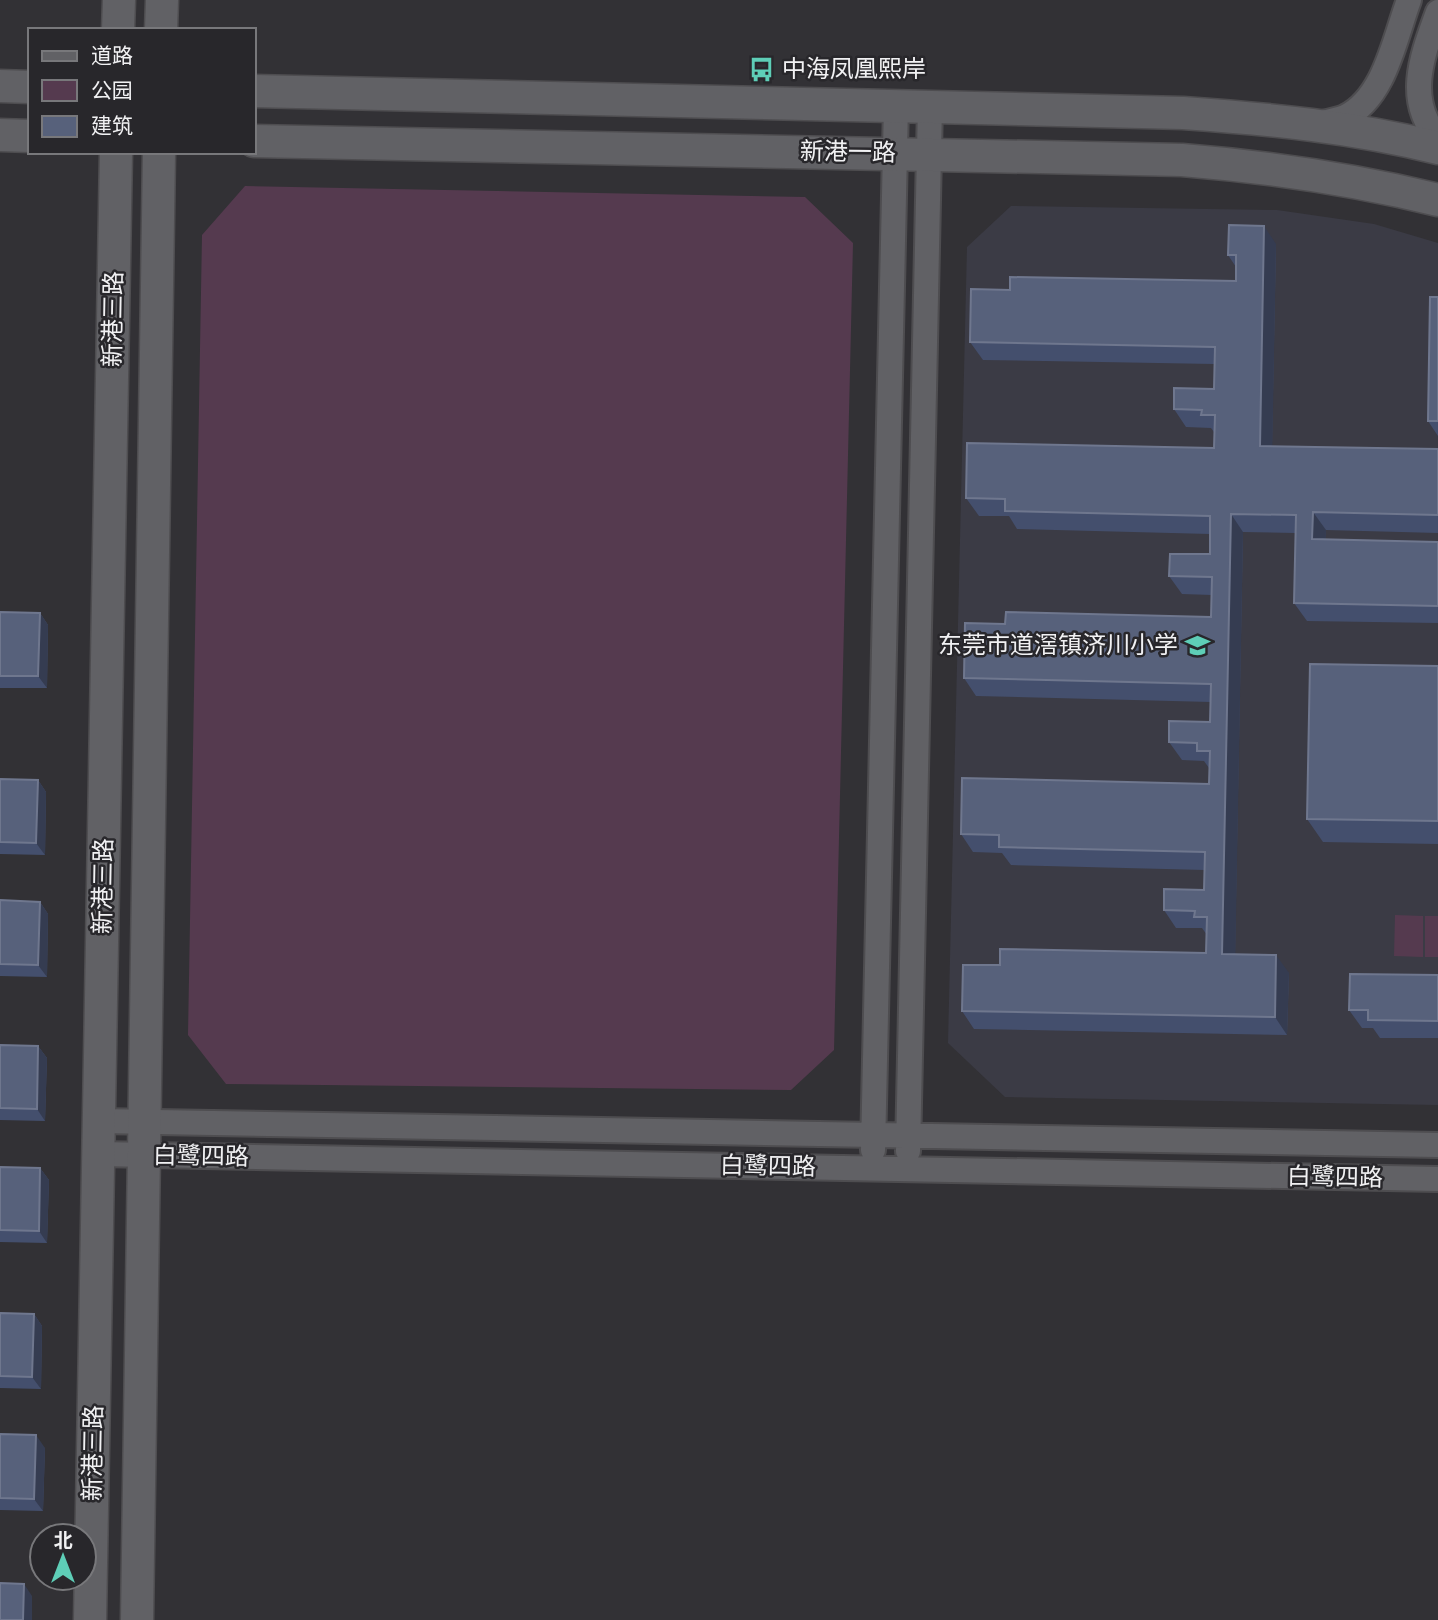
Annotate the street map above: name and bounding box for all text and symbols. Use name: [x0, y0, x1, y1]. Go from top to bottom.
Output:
legend: [28, 28, 256, 154]
text: 道路: [91, 43, 133, 67]
bus stop icon: 中海凤凰熙岸: [748, 55, 776, 83]
place label: 中海凤凰熙岸: [782, 55, 926, 82]
text: 公园: [91, 78, 133, 102]
text: 建筑: [91, 113, 133, 137]
street label: 新港一路: [800, 137, 896, 166]
street label: 新港三路: [98, 271, 127, 367]
place label: 东莞市道滘镇济川小学: [938, 631, 1178, 658]
school or university icon: 东莞市道滘镇济川小学: [1184, 631, 1212, 659]
street label: 新港三路: [88, 838, 117, 934]
street label: 白鹭四路: [153, 1141, 249, 1170]
street label: 白鹭四路: [720, 1151, 816, 1180]
street label: 白鹭四路: [1287, 1162, 1383, 1191]
street label: 新港三路: [78, 1405, 107, 1501]
north arrow: [28, 1522, 98, 1592]
text: 北: [53, 1529, 73, 1551]

